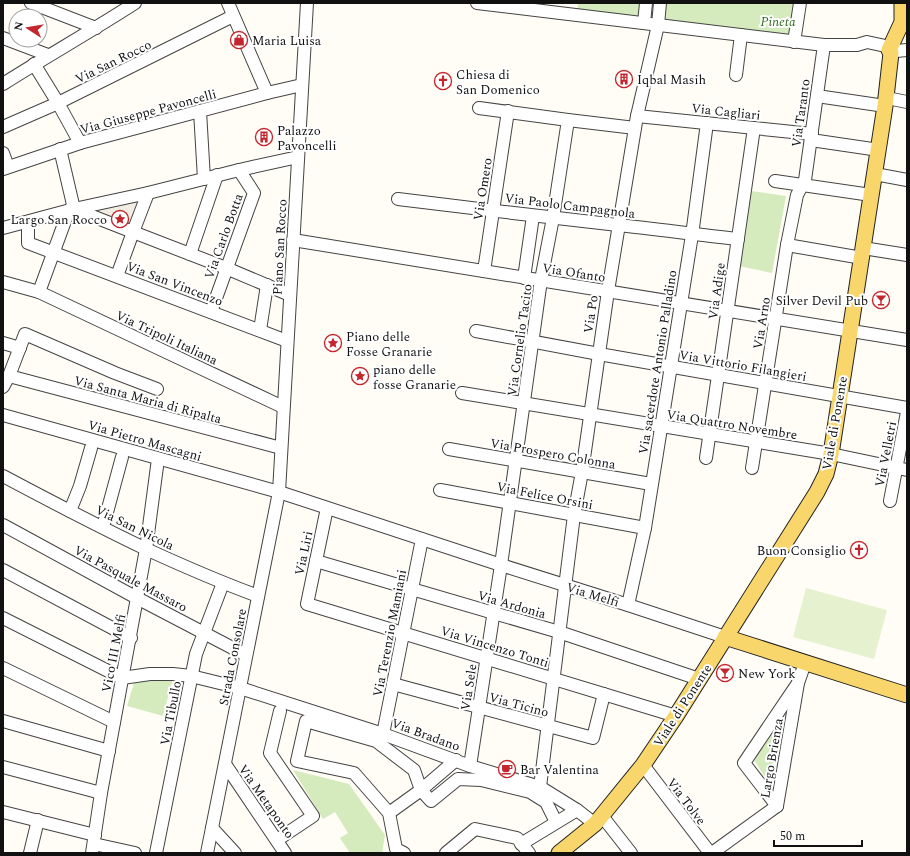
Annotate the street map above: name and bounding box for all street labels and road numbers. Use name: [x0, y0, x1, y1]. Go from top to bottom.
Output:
street label: Via San Rocco: [72, 35, 155, 89]
street label: Via Taranto: [786, 78, 816, 149]
street label: Via Giuseppe Pavoncelli: [78, 84, 219, 140]
street label: Via Cagliari: [690, 98, 761, 126]
street label: Via Omero: [468, 156, 498, 222]
street label: Via Paolo Campagnola: [504, 188, 637, 224]
street label: Via Carlo Botta: [199, 190, 249, 282]
street label: Piano San Rocco: [267, 199, 292, 296]
street label: Via San Vincenzo: [123, 256, 226, 312]
street label: Via Ofanto: [541, 258, 607, 288]
street label: Via Adige: [703, 261, 731, 321]
street label: Via sacerdote Antonio Palladino: [634, 269, 682, 456]
street label: Via Cornelio Tacito: [502, 283, 538, 398]
street label: Via Po: [578, 294, 604, 335]
street label: Via Arno: [748, 296, 776, 351]
street label: Via Tripoli Italiana: [112, 305, 221, 371]
street label: Via Vittorio Filangieri: [678, 345, 808, 387]
street label: Via Santa Maria di Ripalta: [72, 371, 224, 429]
street label: Viale di Ponente: [817, 375, 853, 472]
street label: Via Quattro Novembre: [665, 405, 799, 445]
street label: Via Pietro Mascagni: [85, 415, 204, 467]
street label: Via Velletri: [870, 420, 902, 489]
street label: Via Prospero Colonna: [488, 433, 618, 475]
street label: Via Felice Orsini: [495, 477, 595, 515]
street label: Via San Nicola: [92, 500, 178, 556]
street label: Via Liri: [290, 529, 318, 577]
street label: Via Pasquale Massaro: [70, 540, 191, 617]
street label: Via Terenzio Mamiani: [368, 568, 412, 699]
street label: Via Melfi: [564, 577, 622, 612]
street label: Via Ardonia: [475, 586, 549, 624]
street label: Strada Consolare: [214, 607, 252, 707]
street label: Vico III Melfi: [97, 612, 131, 694]
street label: Via Vincenzo Tonti: [438, 621, 551, 673]
street label: Viale di Ponente: [648, 660, 717, 751]
street label: Via Sele: [455, 662, 483, 712]
street label: Via Tibullo: [155, 679, 187, 747]
street label: Via Ticino: [487, 687, 551, 723]
street label: Via Bradano: [389, 713, 463, 757]
street label: Largo Brienza: [755, 716, 789, 800]
street label: Via Metaponto: [233, 760, 299, 843]
street label: Via Tolve: [662, 774, 711, 830]

